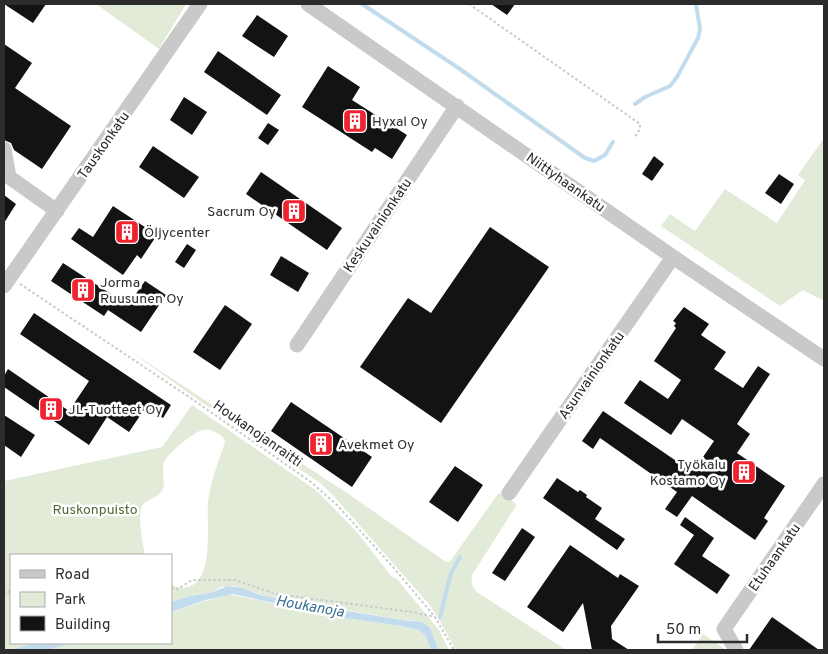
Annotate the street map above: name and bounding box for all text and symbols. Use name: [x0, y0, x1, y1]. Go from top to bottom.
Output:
building icon: Hyxal Oy: [342, 108, 368, 134]
street label: Tauskonkatu: [75, 109, 134, 183]
place label: Hyxal Oy: [372, 114, 428, 131]
street label: Niittyhaankatu: [522, 150, 608, 217]
street label: Keskuvainionkatu: [340, 175, 416, 276]
building icon: Sacrum Oy: [281, 198, 307, 224]
place label: Sacrum Oy: [207, 204, 276, 221]
building icon: Öljycenter: [114, 219, 140, 245]
place label: Öljycenter: [144, 224, 210, 242]
place label: Jorma Ruusunen Oy: [100, 275, 184, 308]
building icon: Jorma Ruusunen Oy: [70, 277, 96, 303]
street label: Asunvainionkatu: [556, 329, 629, 423]
building icon: JL-Tuotteet Oy: [38, 396, 64, 422]
street label: Houkanojanraitti: [209, 397, 305, 471]
place label: JL-Tuotteet Oy: [68, 402, 163, 419]
building icon: Avekmet Oy: [308, 431, 334, 457]
place label: Avekmet Oy: [338, 437, 415, 454]
place label: Työkalu Kostamo Oy: [650, 457, 726, 490]
building icon: Työkalu Kostamo Oy: [731, 459, 757, 485]
park label: Ruskonpuisto: [52, 502, 138, 519]
street label: Etuhaankatu: [746, 521, 805, 595]
legend: [10, 554, 172, 644]
text: Road: [55, 566, 90, 585]
text: Park: [55, 591, 86, 610]
water label: Houkanoja: [274, 592, 346, 623]
scale bar: [658, 612, 747, 644]
text: Building: [55, 616, 110, 635]
text: 50 m: [666, 621, 701, 640]

